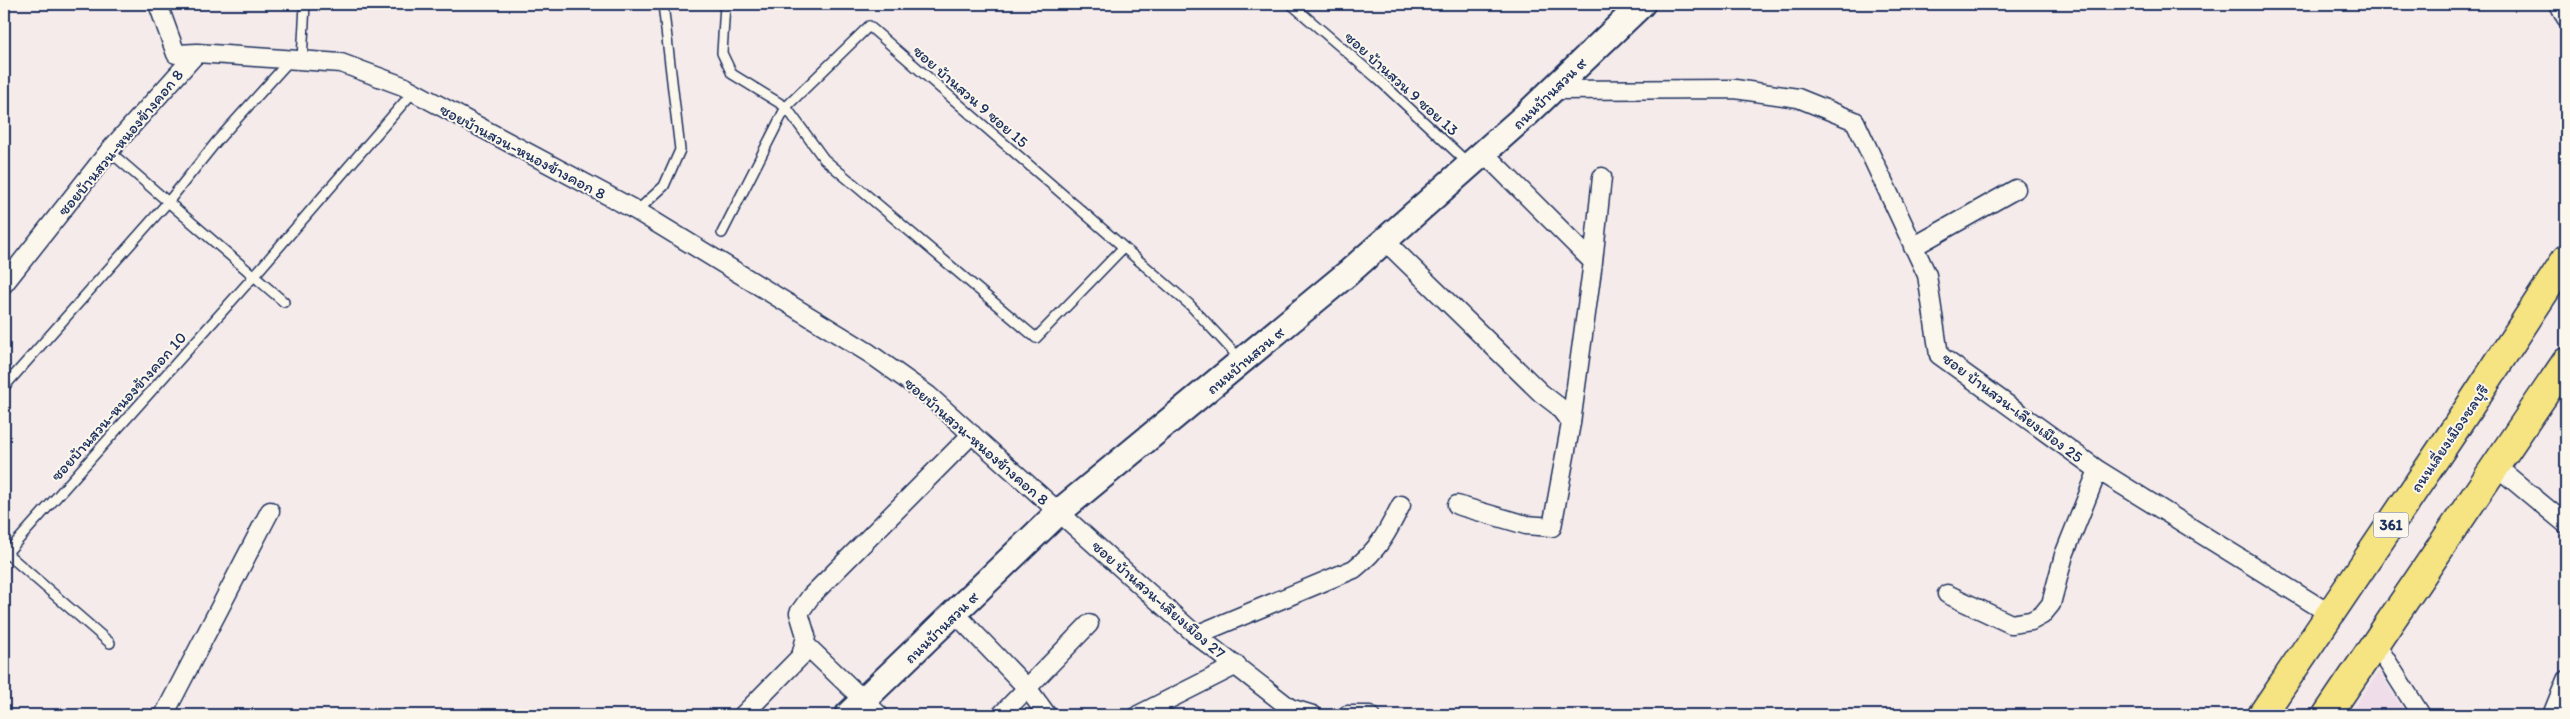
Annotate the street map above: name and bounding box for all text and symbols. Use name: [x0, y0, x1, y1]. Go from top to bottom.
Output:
street label: ซอย บ้านสวน 9 ซอย 13: [1341, 27, 1463, 140]
street label: ซอย บ้านสวน 9 ซอย 15: [909, 41, 1032, 152]
street label: ถนนบ้านสวน ๙: [1508, 53, 1590, 133]
street label: ซอยบ้านสวน-หนองข้างคอก 8: [54, 65, 187, 219]
street label: ซอยบ้านสวน-หนองข้างคอก 8: [437, 100, 609, 203]
street label: ถนนบ้านสวน ๙: [1203, 322, 1288, 398]
street label: ซอยบ้านสวน-หนองข้างคอก 10: [47, 328, 190, 485]
street label: ซอย บ้านสวน-เลียงเมือง 25: [1939, 348, 2087, 466]
street label: ซอยบ้านสวน-หนองข้างคอก 8: [901, 373, 1053, 509]
street label: ถนนเลี่ยงเมืองชลบุรี: [2406, 381, 2493, 496]
road number: 361: [2374, 512, 2408, 538]
street label: ซอย บ้านสวน-เลียงเมือง 27: [1088, 536, 1229, 663]
street label: ถนนบ้านสวน ๙: [900, 587, 982, 667]

